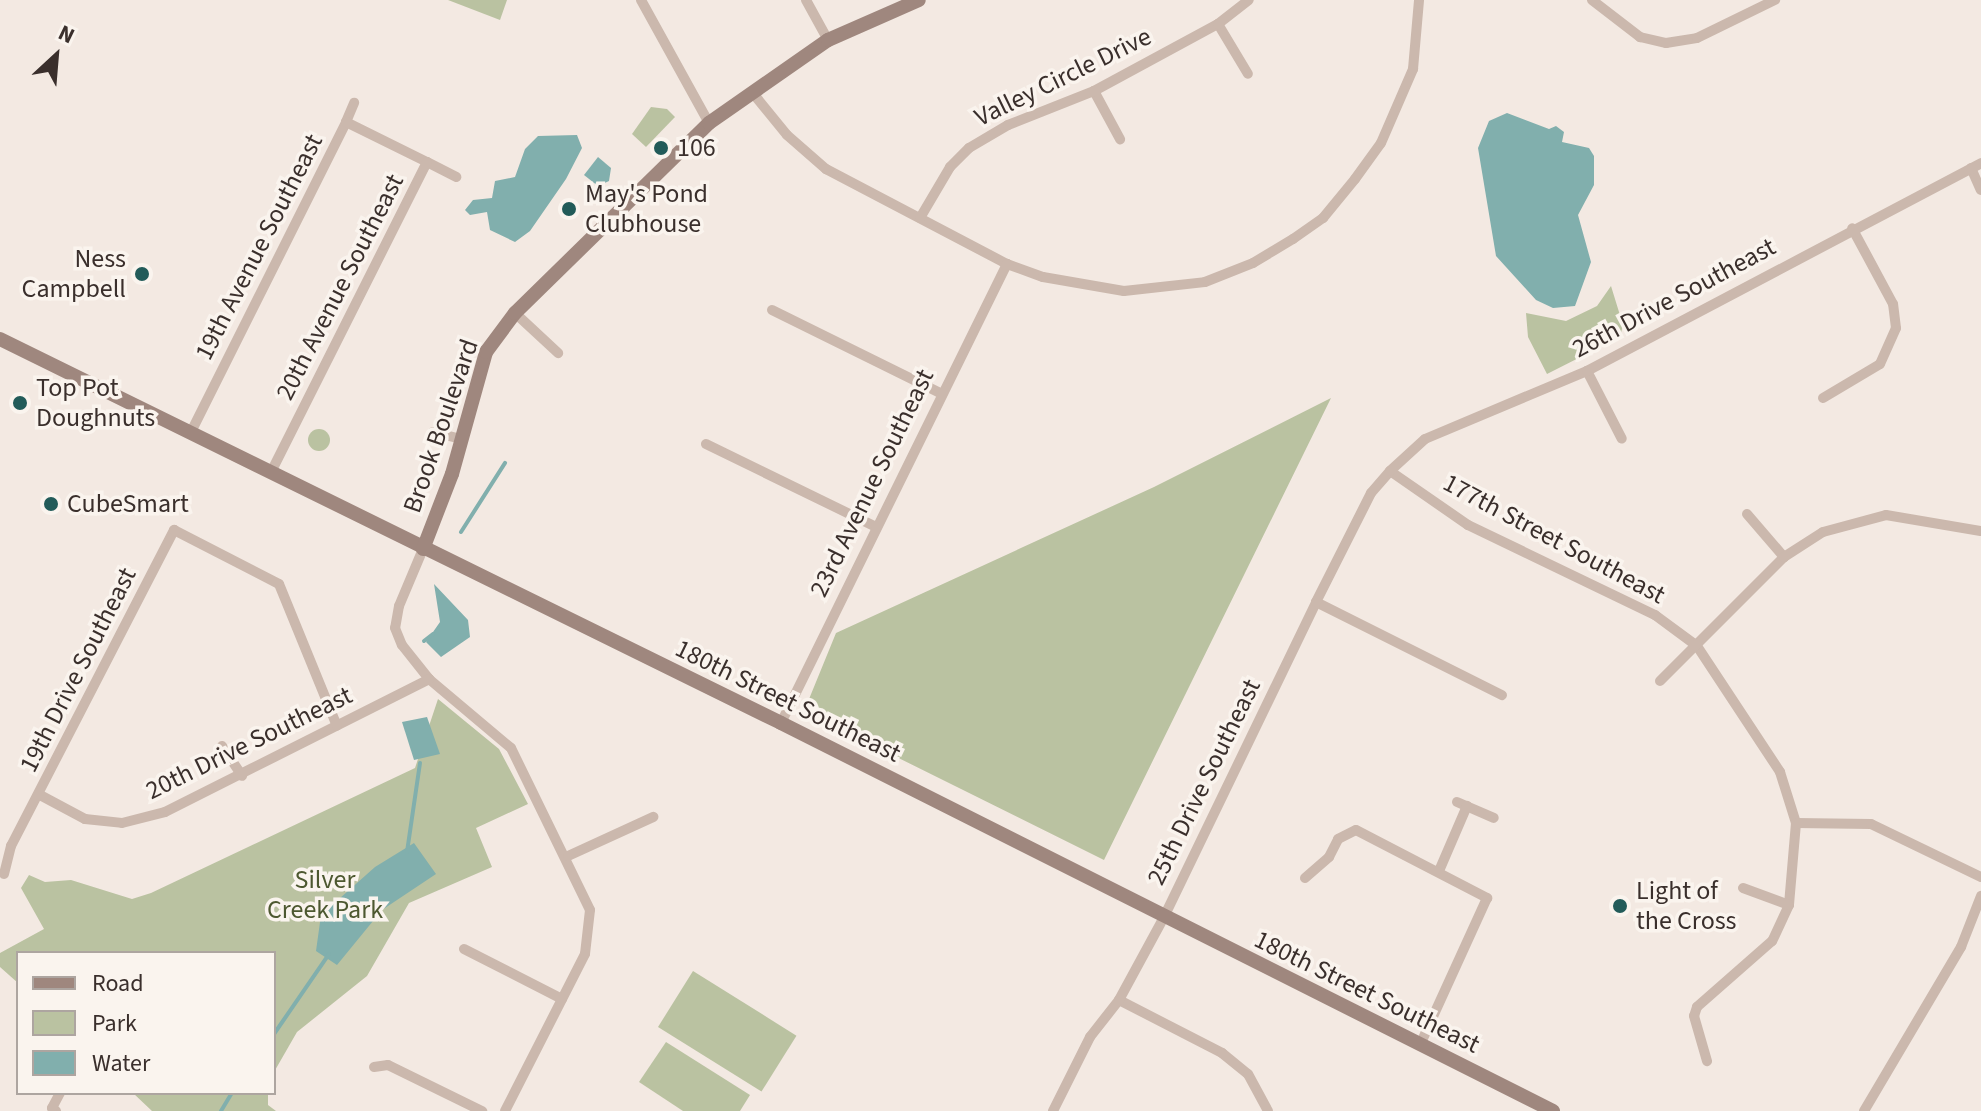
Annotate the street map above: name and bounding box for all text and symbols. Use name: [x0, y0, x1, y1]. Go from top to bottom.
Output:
north arrow: [16, 16, 96, 96]
text: N: [53, 17, 80, 52]
street label: Valley Circle Drive: [970, 21, 1156, 133]
street label: 19th Avenue Southeast: [189, 129, 329, 365]
place label: 106: [677, 132, 716, 164]
marker: 106: [652, 139, 670, 157]
street label: 20th Avenue Southeast: [270, 169, 410, 405]
place label: May's Pond Clubhouse: [585, 178, 708, 240]
marker: May's Pond Clubhouse: [560, 200, 578, 218]
street label: 26th Drive Southeast: [1567, 231, 1781, 365]
place label: Ness Campbell: [22, 243, 126, 304]
marker: Ness Campbell: [133, 265, 151, 283]
street label: Brook Boulevard: [397, 335, 485, 517]
street label: 23rd Avenue Southeast: [803, 364, 941, 602]
place label: Top Pot Doughnuts: [36, 372, 155, 434]
marker: Top Pot Doughnuts: [11, 394, 29, 412]
street label: 177th Street Southeast: [1438, 467, 1670, 611]
place label: CubeSmart: [67, 488, 189, 520]
marker: CubeSmart: [42, 495, 60, 513]
street label: 19th Drive Southeast: [13, 563, 143, 777]
street label: 180th Street Southeast: [670, 633, 906, 769]
street label: 25th Drive Southeast: [1141, 674, 1267, 890]
street label: 20th Drive Southeast: [141, 680, 357, 806]
park label: Silver Creek Park: [267, 864, 383, 926]
place label: Light of the Cross: [1636, 875, 1736, 936]
marker: Light of the Cross: [1611, 897, 1629, 915]
street label: 180th Street Southeast: [1249, 924, 1485, 1060]
legend: [16, 951, 276, 1095]
text: Road: [92, 966, 144, 1001]
text: Park: [92, 1006, 137, 1041]
text: Water: [92, 1046, 150, 1081]

